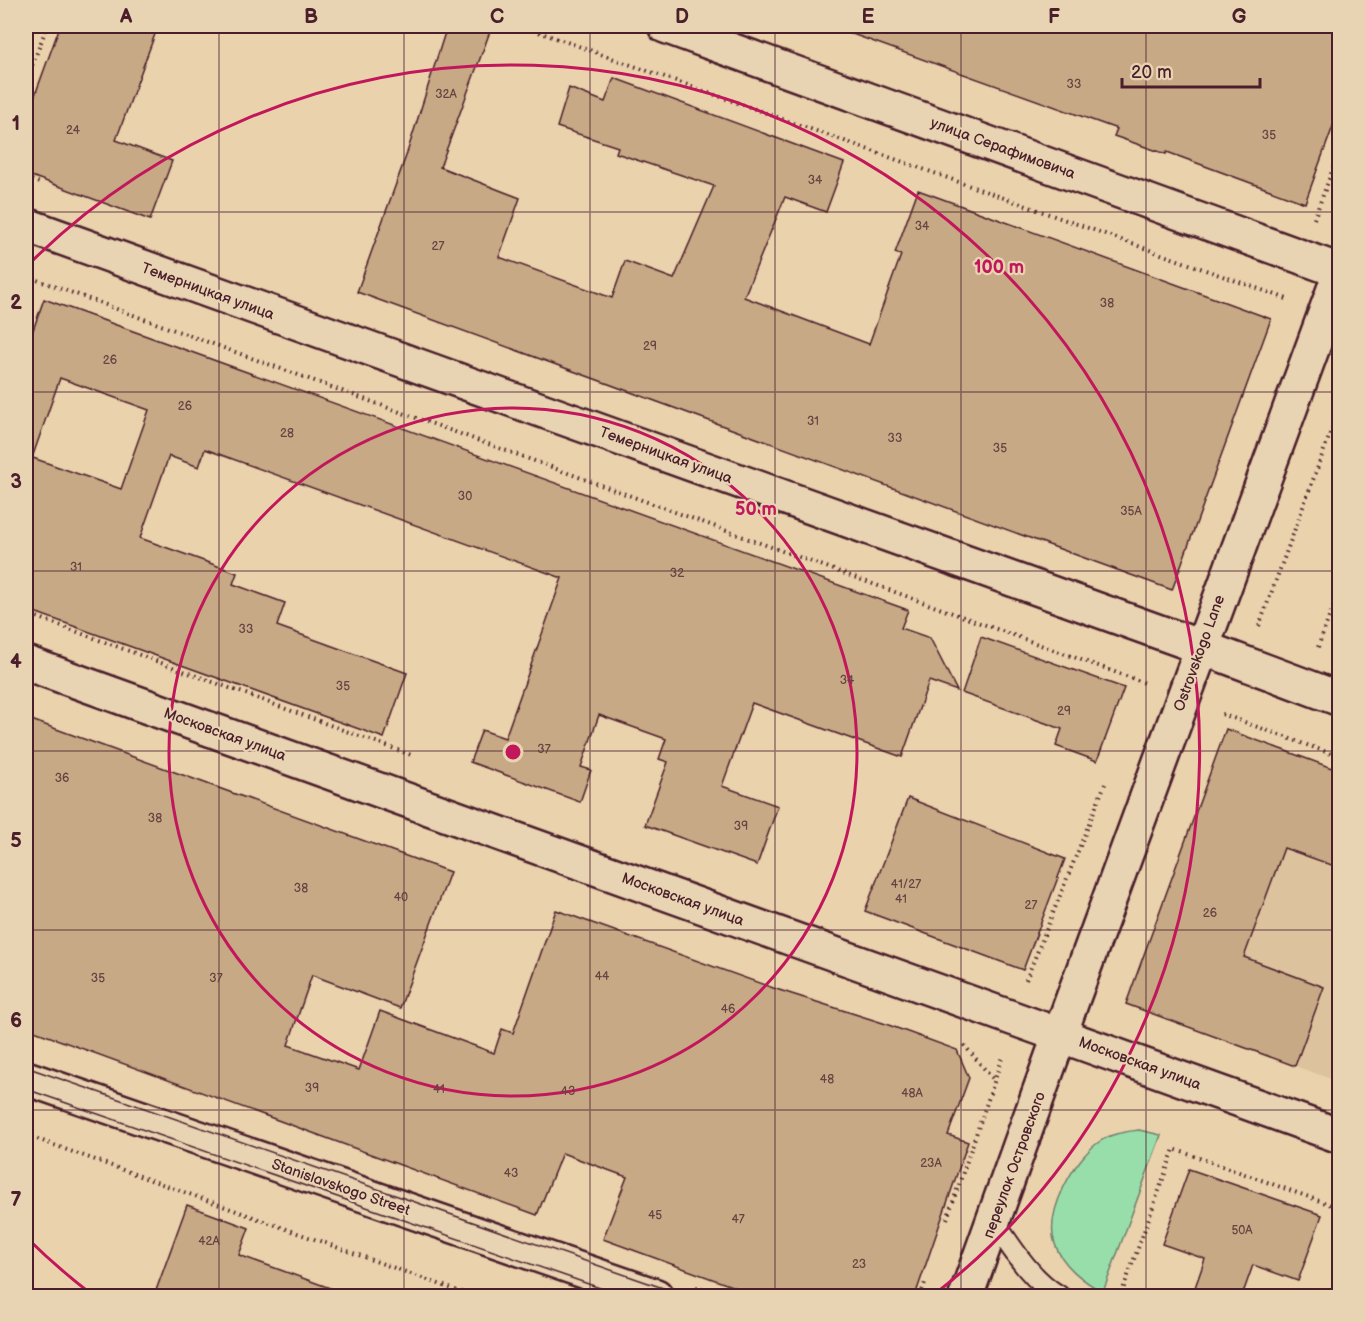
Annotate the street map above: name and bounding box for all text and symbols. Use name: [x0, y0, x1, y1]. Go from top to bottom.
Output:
text: A: [119, 5, 133, 29]
text: B: [304, 5, 318, 29]
text: C: [490, 5, 504, 29]
text: D: [675, 5, 689, 29]
text: E: [862, 5, 875, 29]
text: F: [1048, 5, 1060, 29]
text: G: [1232, 5, 1247, 29]
scale bar: [1122, 51, 1260, 89]
text: 20 m: [1131, 62, 1172, 83]
house number: 33: [1067, 77, 1081, 92]
house number: 32А: [435, 87, 458, 102]
text: 1: [12, 112, 20, 136]
street label: улица Серафимовича: [928, 113, 1078, 184]
house number: 24: [66, 123, 81, 138]
house number: 35: [1262, 128, 1276, 143]
house number: 34: [808, 173, 823, 188]
house number: 34: [915, 219, 930, 234]
house number: 27: [432, 239, 445, 254]
text: 100 m: [974, 257, 1024, 278]
street label: Темерницкая улица: [139, 259, 277, 324]
text: 2: [10, 291, 22, 315]
house number: 38: [1100, 296, 1114, 311]
house number: 29: [643, 339, 657, 354]
house number: 26: [103, 353, 117, 368]
house number: 26: [178, 399, 192, 414]
house number: 31: [807, 414, 819, 429]
street label: Темерницкая улица: [597, 423, 735, 488]
house number: 28: [280, 426, 294, 441]
house number: 33: [888, 431, 902, 446]
house number: 35: [993, 441, 1007, 456]
text: 3: [10, 470, 22, 494]
house number: 30: [458, 489, 472, 504]
text: 50 m: [735, 499, 777, 520]
house number: 35А: [1120, 504, 1142, 519]
house number: 31: [70, 560, 82, 575]
house number: 32: [670, 566, 684, 581]
street label: Ostrovskogo Lane: [1170, 592, 1229, 714]
house number: 33: [239, 622, 253, 637]
text: 4: [10, 650, 22, 674]
house number: 34: [840, 673, 855, 688]
house number: 35: [336, 679, 350, 694]
street label: Московская улица: [161, 703, 289, 765]
house number: 29: [1057, 704, 1071, 719]
centre of rings: [503, 742, 523, 762]
house number: 37: [537, 742, 551, 757]
house number: 36: [55, 771, 69, 786]
house number: 38: [148, 811, 162, 826]
house number: 39: [734, 819, 748, 834]
text: 5: [10, 829, 22, 853]
street label: Московская улица: [619, 868, 747, 930]
house number: 41/27: [891, 877, 921, 892]
house number: 38: [294, 881, 308, 896]
house number: 40: [394, 890, 408, 905]
house number: 41: [895, 892, 907, 907]
house number: 27: [1025, 898, 1038, 913]
house number: 26: [1203, 906, 1217, 921]
house number: 44: [595, 969, 610, 984]
house number: 35: [91, 971, 105, 986]
house number: 37: [209, 971, 223, 986]
house number: 46: [721, 1002, 735, 1017]
text: 6: [10, 1009, 22, 1033]
street label: Московская улица: [1076, 1032, 1204, 1094]
house number: 48: [820, 1072, 834, 1087]
house number: 39: [305, 1081, 319, 1096]
house number: 41: [433, 1082, 445, 1097]
house number: 43: [561, 1084, 575, 1099]
house number: 48А: [901, 1086, 924, 1101]
street label: переулок Островского: [979, 1089, 1050, 1241]
street label: Stanislavskogo Street: [269, 1155, 413, 1220]
house number: 23А: [920, 1156, 942, 1171]
house number: 43: [504, 1166, 518, 1181]
text: 7: [10, 1188, 22, 1212]
house number: 45: [648, 1208, 662, 1223]
house number: 47: [731, 1212, 745, 1227]
house number: 50А: [1231, 1223, 1253, 1238]
house number: 42А: [198, 1234, 221, 1249]
house number: 23: [852, 1257, 866, 1272]

